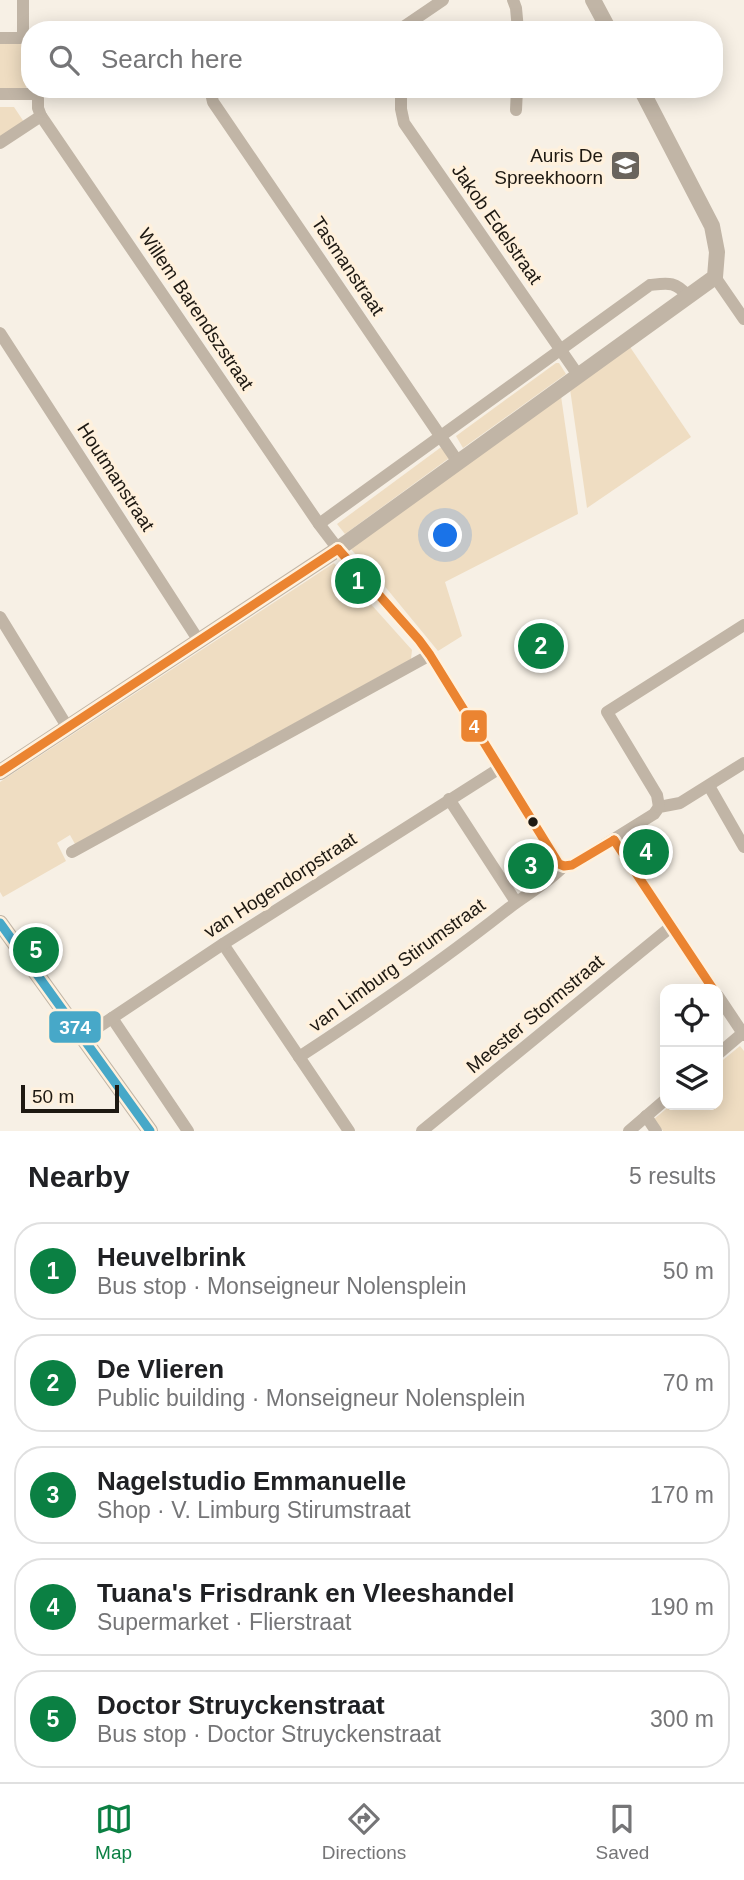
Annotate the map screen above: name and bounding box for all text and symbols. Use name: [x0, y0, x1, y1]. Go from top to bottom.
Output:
search box: [21, 21, 723, 98]
icon: search: [45, 41, 83, 79]
text: Search here: [101, 44, 243, 74]
place label: Auris De Spreekhoorn: [494, 145, 603, 188]
school or university icon: Auris De Spreekhoorn: [609, 149, 643, 183]
street label: Jakob Edelstraat: [448, 160, 547, 289]
street label: Tasmanstraat: [307, 213, 389, 320]
street label: Willem Barendszstraat: [134, 224, 258, 394]
street label: Houtmanstraat: [73, 419, 159, 536]
your location: [428, 518, 462, 552]
pin: 1: [335, 555, 381, 607]
pin: 2: [518, 620, 564, 672]
line badge: 4: [460, 709, 488, 743]
text: 4: [469, 716, 480, 737]
unlabelled marker: [526, 815, 540, 829]
pin: 4: [623, 826, 669, 878]
street label: van Hogendorpstraat: [200, 827, 361, 942]
pin: 3: [508, 840, 554, 892]
street label: van Limburg Stirumstraat: [305, 894, 490, 1036]
pin: 5: [13, 924, 59, 976]
street label: Meester Stormstraat: [462, 950, 608, 1077]
map controls: [660, 984, 723, 1110]
button: locate: [660, 984, 723, 1047]
line badge: 374: [48, 1010, 102, 1044]
text: 374: [59, 1017, 91, 1038]
button: layers: [660, 1047, 723, 1110]
scale bar: [21, 1082, 119, 1114]
text: 50 m: [32, 1086, 74, 1107]
text: Nearby: [28, 1160, 130, 1193]
text: 5 results: [629, 1163, 716, 1189]
text: Heuvelbrink: [97, 1242, 246, 1272]
text: 1: [47, 1258, 59, 1284]
text: 50 m: [663, 1258, 714, 1284]
text: Bus stop · Monseigneur Nolensplein: [97, 1273, 466, 1299]
text: De Vlieren: [97, 1354, 224, 1384]
text: 2: [47, 1370, 59, 1396]
text: 70 m: [663, 1370, 714, 1396]
text: Public building · Monseigneur Nolensplein: [97, 1385, 525, 1411]
text: Nagelstudio Emmanuelle: [97, 1466, 406, 1496]
text: 3: [47, 1482, 59, 1508]
text: 170 m: [650, 1482, 714, 1508]
text: Shop · V. Limburg Stirumstraat: [97, 1497, 411, 1523]
text: Tuana's Frisdrank en Vleeshandel: [97, 1578, 515, 1608]
text: 4: [47, 1594, 59, 1620]
text: 190 m: [650, 1594, 714, 1620]
text: Supermarket · Flierstraat: [97, 1609, 351, 1635]
text: Doctor Struyckenstraat: [97, 1690, 385, 1720]
text: 5: [47, 1706, 59, 1732]
text: 300 m: [650, 1706, 714, 1732]
text: Bus stop · Doctor Struyckenstraat: [97, 1721, 441, 1747]
tab: Map: [95, 1800, 133, 1864]
tab: Directions: [322, 1800, 406, 1864]
tab: Saved: [595, 1800, 649, 1864]

